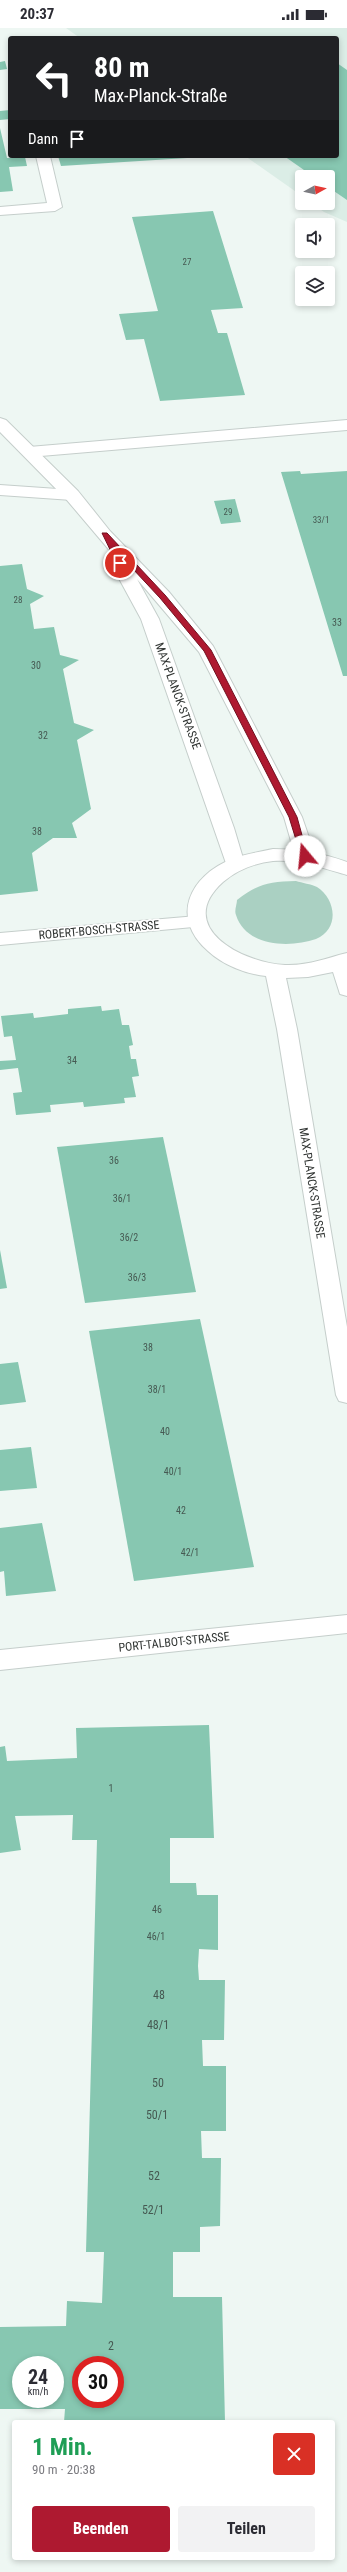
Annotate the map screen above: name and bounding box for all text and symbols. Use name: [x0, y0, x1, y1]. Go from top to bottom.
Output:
text: 20:37: [20, 5, 54, 23]
text: 80 m: [94, 51, 150, 84]
icon: left: [28, 52, 80, 104]
text: Max-Planck-Straße: [94, 85, 227, 106]
icon: arrive: [66, 128, 88, 150]
text: Dann: [28, 130, 58, 148]
north arrow: [295, 170, 335, 210]
map controls: [295, 170, 335, 306]
button: sound: [295, 218, 335, 258]
house number: 27: [183, 257, 192, 267]
button: layers: [295, 266, 335, 306]
house number: 29: [224, 507, 232, 517]
house number: 33/1: [313, 515, 329, 525]
pin: [103, 546, 137, 580]
icon: arrive: [109, 552, 131, 574]
house number: 28: [14, 595, 22, 605]
house number: 33: [332, 617, 342, 628]
street label: MAX-PLANCK-STRASSE: [152, 641, 204, 751]
house number: 30: [31, 660, 41, 671]
house number: 32: [38, 730, 48, 741]
house number: 38: [32, 826, 42, 837]
position arrow: [284, 835, 326, 877]
street label: ROBERT-BOSCH-STRASSE: [38, 918, 160, 942]
house number: 34: [67, 1055, 77, 1066]
street label: MAX-PLANCK-STRASSE: [296, 1126, 328, 1240]
house number: 36: [109, 1155, 119, 1166]
house number: 36/1: [113, 1193, 131, 1204]
house number: 36/2: [120, 1232, 138, 1243]
house number: 36/3: [128, 1272, 146, 1283]
house number: 38: [143, 1342, 153, 1353]
house number: 38/1: [148, 1384, 166, 1395]
house number: 40: [160, 1426, 170, 1437]
house number: 40/1: [164, 1466, 182, 1477]
house number: 42: [176, 1505, 186, 1516]
house number: 42/1: [181, 1547, 199, 1558]
street label: PORT-TALBOT-STRASSE: [118, 1629, 230, 1655]
house number: 1: [109, 1783, 113, 1794]
house number: 46: [152, 1904, 162, 1915]
house number: 46/1: [147, 1931, 165, 1942]
house number: 48: [153, 1988, 165, 2002]
house number: 48/1: [147, 2018, 169, 2032]
house number: 50: [152, 2076, 164, 2090]
house number: 50/1: [146, 2108, 168, 2122]
house number: 52: [148, 2169, 160, 2183]
house number: 52/1: [142, 2203, 164, 2217]
house number: 2: [108, 2339, 114, 2353]
speed limit sign: 30: [72, 2356, 124, 2408]
text: 24: [28, 2365, 48, 2389]
text: km/h: [28, 2386, 48, 2397]
text: 1 Min.: [32, 2433, 93, 2461]
button: close: [273, 2433, 315, 2475]
text: 90 m · 20:38: [32, 2462, 95, 2477]
button: Beenden: [32, 2506, 170, 2552]
button: Teilen: [178, 2506, 315, 2552]

